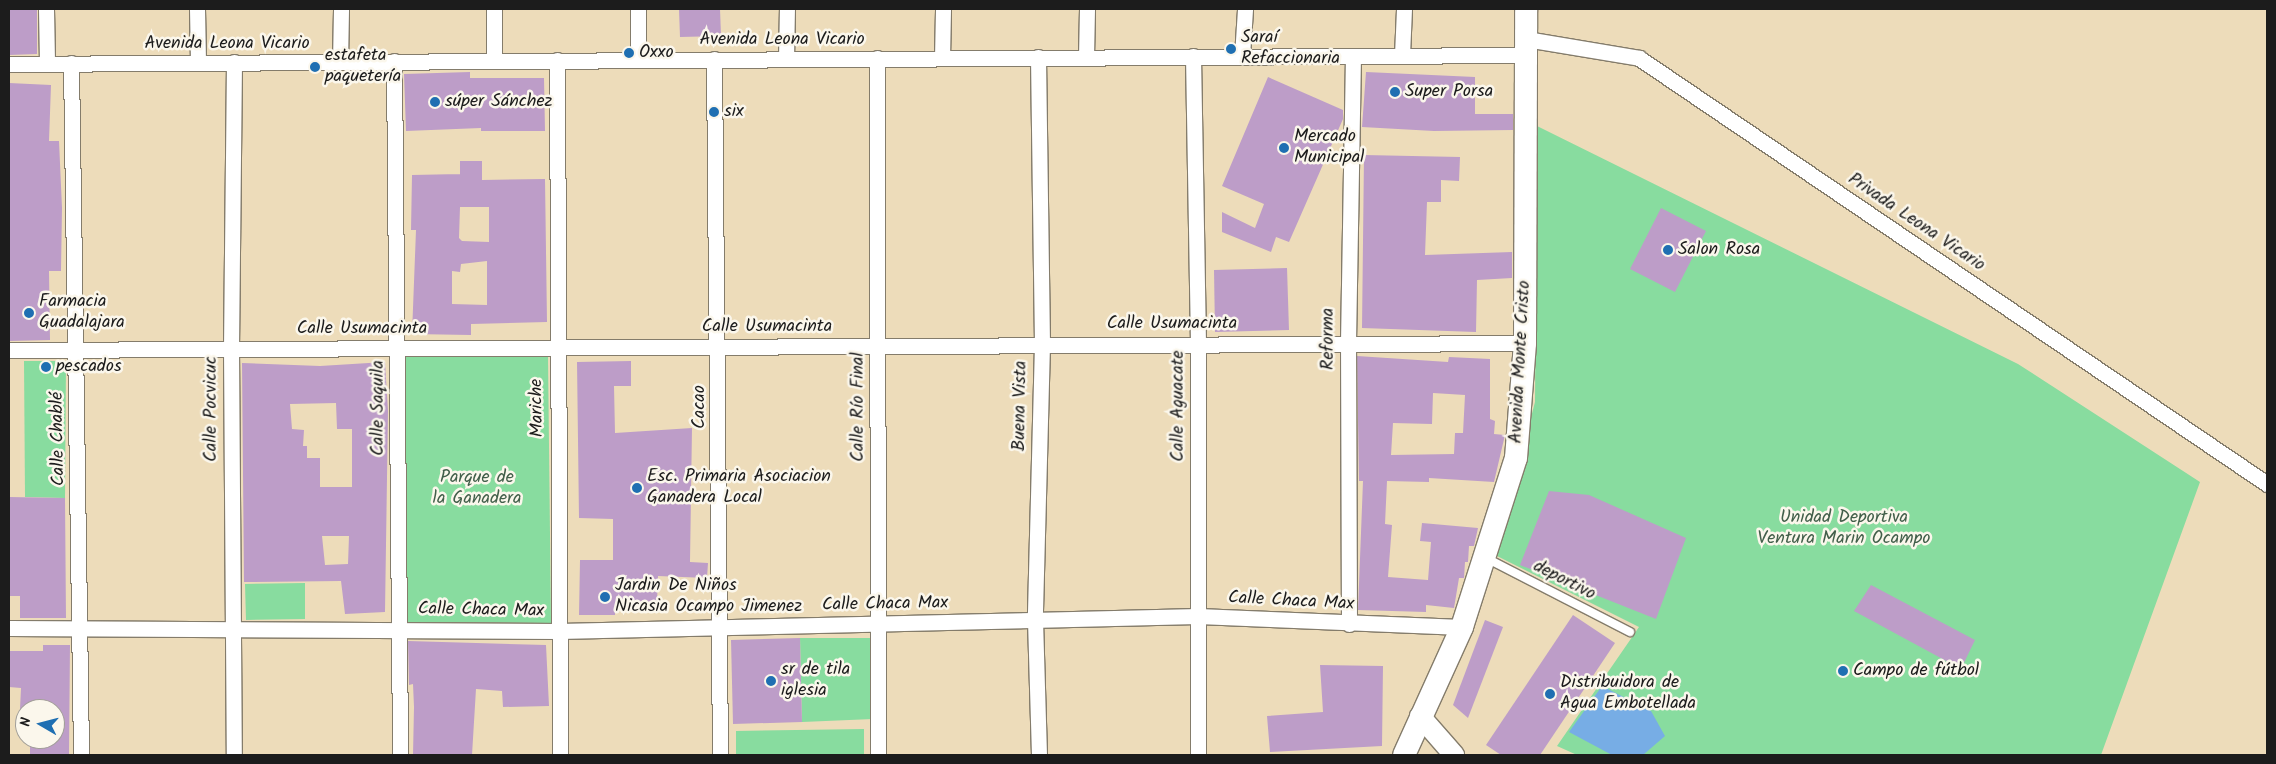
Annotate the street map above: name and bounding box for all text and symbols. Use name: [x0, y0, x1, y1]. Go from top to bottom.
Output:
place label: Saraí Refaccionaria: [1241, 28, 1340, 70]
street label: Avenida Leona Vicario: [699, 29, 865, 51]
street label: Avenida Leona Vicario: [144, 33, 310, 55]
place label: Oxxo: [639, 42, 674, 64]
marker: Saraí Refaccionaria: [1225, 43, 1237, 55]
place label: estafeta paquetería: [325, 46, 401, 88]
marker: Oxxo: [623, 47, 635, 59]
marker: estafeta paquetería: [309, 61, 321, 73]
place label: Super Porsa: [1405, 81, 1493, 103]
marker: Super Porsa: [1389, 86, 1401, 98]
place label: súper Sánchez: [445, 91, 552, 113]
marker: súper Sánchez: [429, 96, 441, 108]
place label: six: [724, 101, 744, 123]
marker: six: [708, 106, 720, 118]
place label: Mercado Municipal: [1294, 127, 1364, 170]
marker: Mercado Municipal: [1278, 142, 1290, 154]
street label: Privada Leona Vicario: [1843, 169, 1989, 277]
place label: Salon Rosa: [1678, 239, 1760, 261]
marker: Salon Rosa: [1662, 244, 1674, 256]
street label: Avenida Monte Cristo: [1506, 280, 1536, 444]
place label: Farmacia Guadalajara: [39, 292, 125, 334]
marker: Farmacia Guadalajara: [23, 307, 35, 319]
street label: Reforma: [1318, 308, 1340, 370]
street label: Calle Usumacinta: [1107, 313, 1237, 335]
street label: Calle Usumacinta: [702, 316, 832, 338]
street label: Calle Usumacinta: [297, 318, 427, 340]
street label: Calle Aguacate: [1168, 350, 1190, 462]
street label: Calle Río Final: [848, 352, 870, 462]
place label: pescados: [56, 356, 122, 378]
street label: Calle Pocvicuc: [201, 356, 223, 462]
street label: Calle Saquila: [368, 360, 390, 456]
marker: pescados: [40, 361, 52, 373]
street label: Buena Vista: [1009, 361, 1033, 451]
street label: Mariche: [527, 378, 549, 438]
street label: Cacao: [689, 385, 711, 429]
street label: Calle Chablé: [47, 392, 71, 486]
place label: Esc. Primaria Asociacion Ganadera Local: [647, 467, 831, 509]
park label: Parque de la Ganadera: [432, 468, 522, 510]
marker: Esc. Primaria Asociacion Ganadera Local: [631, 482, 643, 494]
park label: Unidad Deportiva Ventura Marin Ocampo: [1758, 508, 1930, 550]
street label: deportivo: [1529, 556, 1599, 606]
place label: Jardin De Niños Nicasia Ocampo Jimenez: [615, 576, 802, 618]
street label: Calle Chaca Max: [1227, 588, 1355, 616]
marker: Jardin De Niños Nicasia Ocampo Jimenez: [599, 591, 611, 603]
street label: Calle Chaca Max: [822, 593, 948, 617]
street label: Calle Chaca Max: [418, 599, 544, 623]
place label: sr de tila iglesia: [781, 660, 850, 702]
place label: Campo de fútbol: [1853, 660, 1979, 682]
marker: Campo de fútbol: [1837, 665, 1849, 677]
place label: Distribuidora de Agua Embotellada: [1560, 673, 1696, 716]
marker: sr de tila iglesia: [765, 675, 777, 687]
marker: Distribuidora de Agua Embotellada: [1544, 688, 1556, 700]
north arrow: [15, 699, 65, 749]
text: N: [15, 716, 38, 728]

